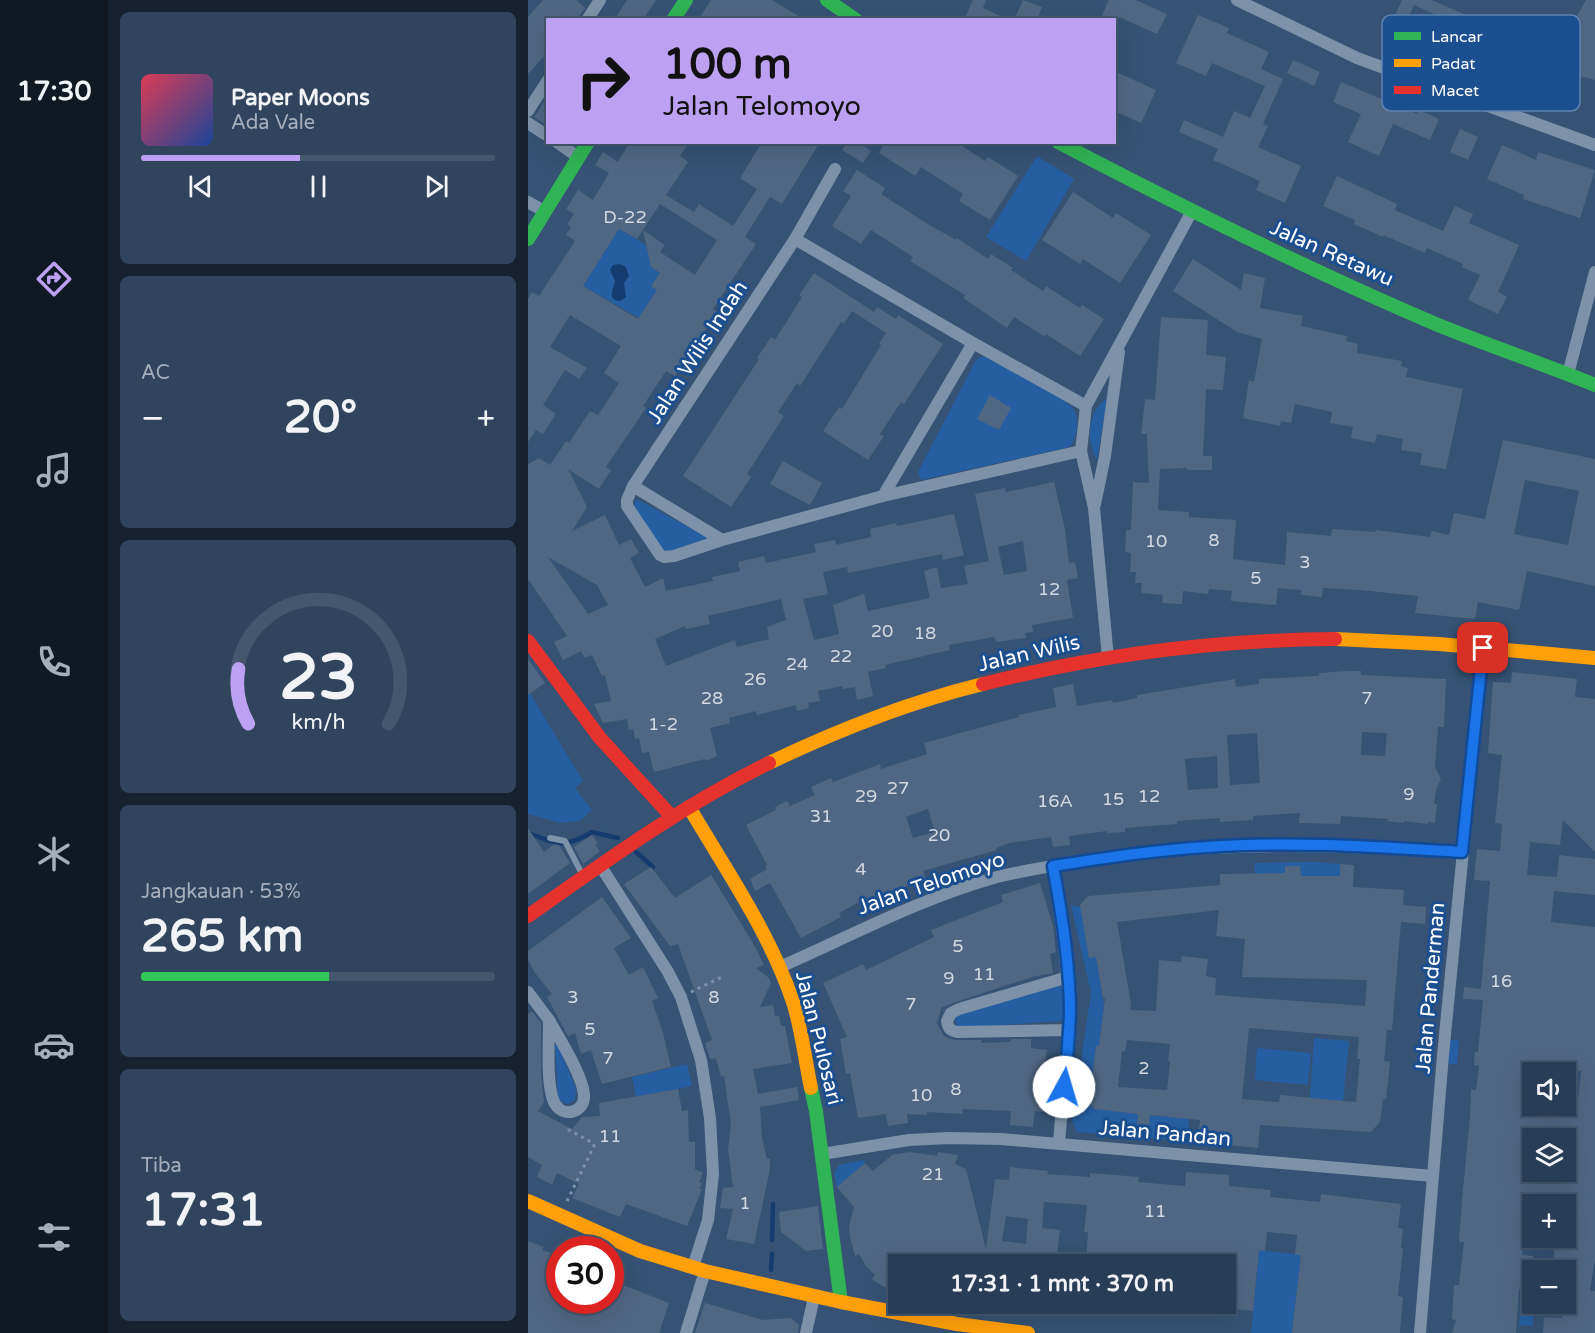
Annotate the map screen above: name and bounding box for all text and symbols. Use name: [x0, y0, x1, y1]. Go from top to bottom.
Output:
legend: [1382, 15, 1580, 111]
text: Lancar: [1431, 27, 1483, 47]
text: 100 m: [663, 39, 792, 90]
icon: right: [564, 42, 642, 120]
text: Padat: [1431, 54, 1475, 74]
text: 17:30: [17, 75, 91, 108]
text: Macet: [1431, 81, 1479, 101]
text: Paper Moons: [231, 85, 370, 111]
text: Jalan Telomoyo: [663, 90, 861, 123]
text: Ada Vale: [231, 111, 315, 135]
icon: previous: [184, 170, 217, 203]
icon: pause: [302, 170, 335, 203]
icon: next: [420, 170, 453, 203]
house number: D-22: [603, 206, 647, 228]
street label: Jalan Retawu: [1266, 215, 1398, 292]
icon: directions: [33, 258, 75, 300]
street label: Jalan Wilis Indah: [642, 276, 753, 428]
text: AC: [141, 361, 170, 385]
text: 20°: [284, 391, 357, 445]
text: −: [141, 399, 165, 438]
text: +: [476, 399, 495, 438]
icon: music: [33, 449, 75, 491]
house number: 8: [1208, 529, 1220, 551]
house number: 10: [1145, 530, 1167, 552]
house number: 3: [1299, 551, 1311, 573]
house number: 5: [1250, 567, 1262, 589]
house number: 12: [1038, 578, 1060, 600]
house number: 20: [871, 620, 893, 642]
house number: 18: [914, 622, 936, 644]
pin: [1457, 622, 1508, 673]
street label: Jalan Wilis: [976, 630, 1082, 677]
icon: arrive: [1466, 631, 1499, 664]
icon: phone: [33, 641, 75, 683]
text: 23: [279, 641, 357, 716]
house number: 22: [830, 645, 852, 667]
house number: 24: [786, 653, 808, 675]
house number: 26: [744, 668, 766, 690]
house number: 28: [701, 687, 723, 709]
house number: 7: [1361, 687, 1373, 709]
text: km/h: [291, 709, 345, 735]
house number: 1-2: [648, 713, 678, 735]
house number: 27: [887, 777, 909, 799]
house number: 9: [1403, 783, 1415, 805]
house number: 29: [855, 785, 877, 807]
house number: 12: [1138, 785, 1160, 807]
house number: 15: [1102, 788, 1124, 810]
house number: 16A: [1037, 790, 1073, 812]
house number: 31: [810, 805, 832, 827]
house number: 20: [928, 824, 950, 846]
icon: climate: [33, 833, 75, 875]
street label: Jalan Telomoyo: [854, 847, 1008, 920]
house number: 4: [855, 858, 867, 880]
text: Jangkauan · 53%: [141, 880, 301, 904]
street label: Jalan Panderman: [1411, 901, 1450, 1075]
text: 265 km: [141, 910, 303, 964]
house number: 5: [952, 935, 964, 957]
house number: 11: [973, 963, 995, 985]
house number: 9: [943, 967, 955, 989]
street label: Jalan Pulosari: [790, 969, 847, 1108]
house number: 16: [1490, 970, 1512, 992]
house number: 3: [567, 986, 579, 1008]
house number: 8: [708, 986, 720, 1008]
house number: 7: [905, 993, 917, 1015]
house number: 5: [584, 1018, 596, 1040]
icon: car: [33, 1024, 75, 1066]
house number: 7: [602, 1047, 614, 1069]
position arrow: [1032, 1055, 1096, 1119]
house number: 2: [1138, 1057, 1150, 1079]
map controls: [1522, 1062, 1576, 1314]
button: sound: [1522, 1062, 1576, 1116]
house number: 8: [950, 1078, 962, 1100]
house number: 10: [910, 1084, 932, 1106]
street label: Jalan Pandan: [1098, 1115, 1232, 1152]
house number: 11: [599, 1125, 621, 1147]
button: layers: [1522, 1128, 1576, 1182]
text: Tiba: [141, 1154, 182, 1178]
house number: 21: [922, 1163, 944, 1185]
text: 17:31: [141, 1184, 266, 1238]
house number: 1: [739, 1192, 751, 1214]
button: +: [1522, 1194, 1576, 1248]
house number: 11: [1144, 1200, 1166, 1222]
icon: filters: [33, 1216, 75, 1258]
speed limit sign: 30: [546, 1236, 624, 1314]
button: −: [1522, 1260, 1576, 1314]
text: 17:31 · 1 mnt · 370 m: [950, 1271, 1174, 1297]

